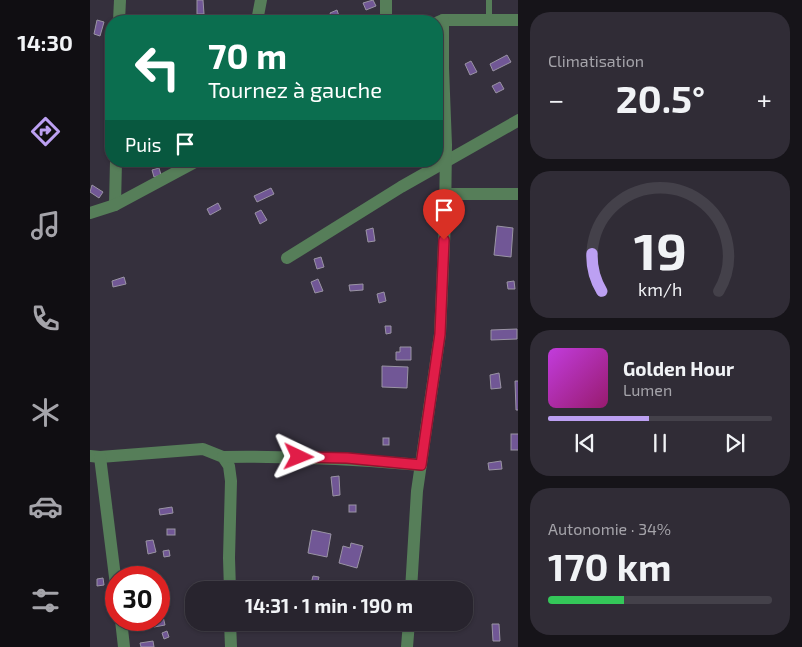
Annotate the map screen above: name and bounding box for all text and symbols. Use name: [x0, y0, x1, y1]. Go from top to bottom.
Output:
text: 14:30: [17, 29, 73, 55]
text: 70 m: [208, 34, 287, 76]
icon: left: [125, 35, 190, 100]
text: Climatisation: [548, 51, 644, 70]
text: 20.5°: [616, 75, 705, 121]
text: Tournez à gauche: [208, 76, 382, 102]
text: −: [548, 82, 564, 116]
text: +: [757, 82, 772, 116]
icon: directions: [28, 114, 63, 149]
icon: arrive: [171, 130, 199, 158]
text: Puis: [125, 133, 161, 156]
pin: [423, 189, 465, 240]
icon: arrive: [430, 196, 458, 224]
icon: music: [28, 208, 63, 243]
text: 19: [633, 218, 687, 280]
text: km/h: [638, 278, 682, 300]
icon: phone: [28, 301, 63, 336]
text: Golden Hour: [623, 357, 734, 380]
text: Lumen: [623, 380, 672, 399]
icon: climate: [28, 395, 63, 430]
icon: previous: [571, 429, 599, 457]
icon: pause: [646, 429, 674, 457]
icon: next: [721, 429, 749, 457]
position arrow: [272, 430, 324, 482]
icon: car: [28, 489, 63, 524]
text: Autonomie · 34%: [548, 519, 671, 538]
text: 170 km: [548, 543, 671, 589]
speed limit sign: 30: [105, 566, 170, 631]
icon: filters: [28, 583, 63, 618]
text: 14:31 · 1 min · 190 m: [245, 594, 413, 617]

